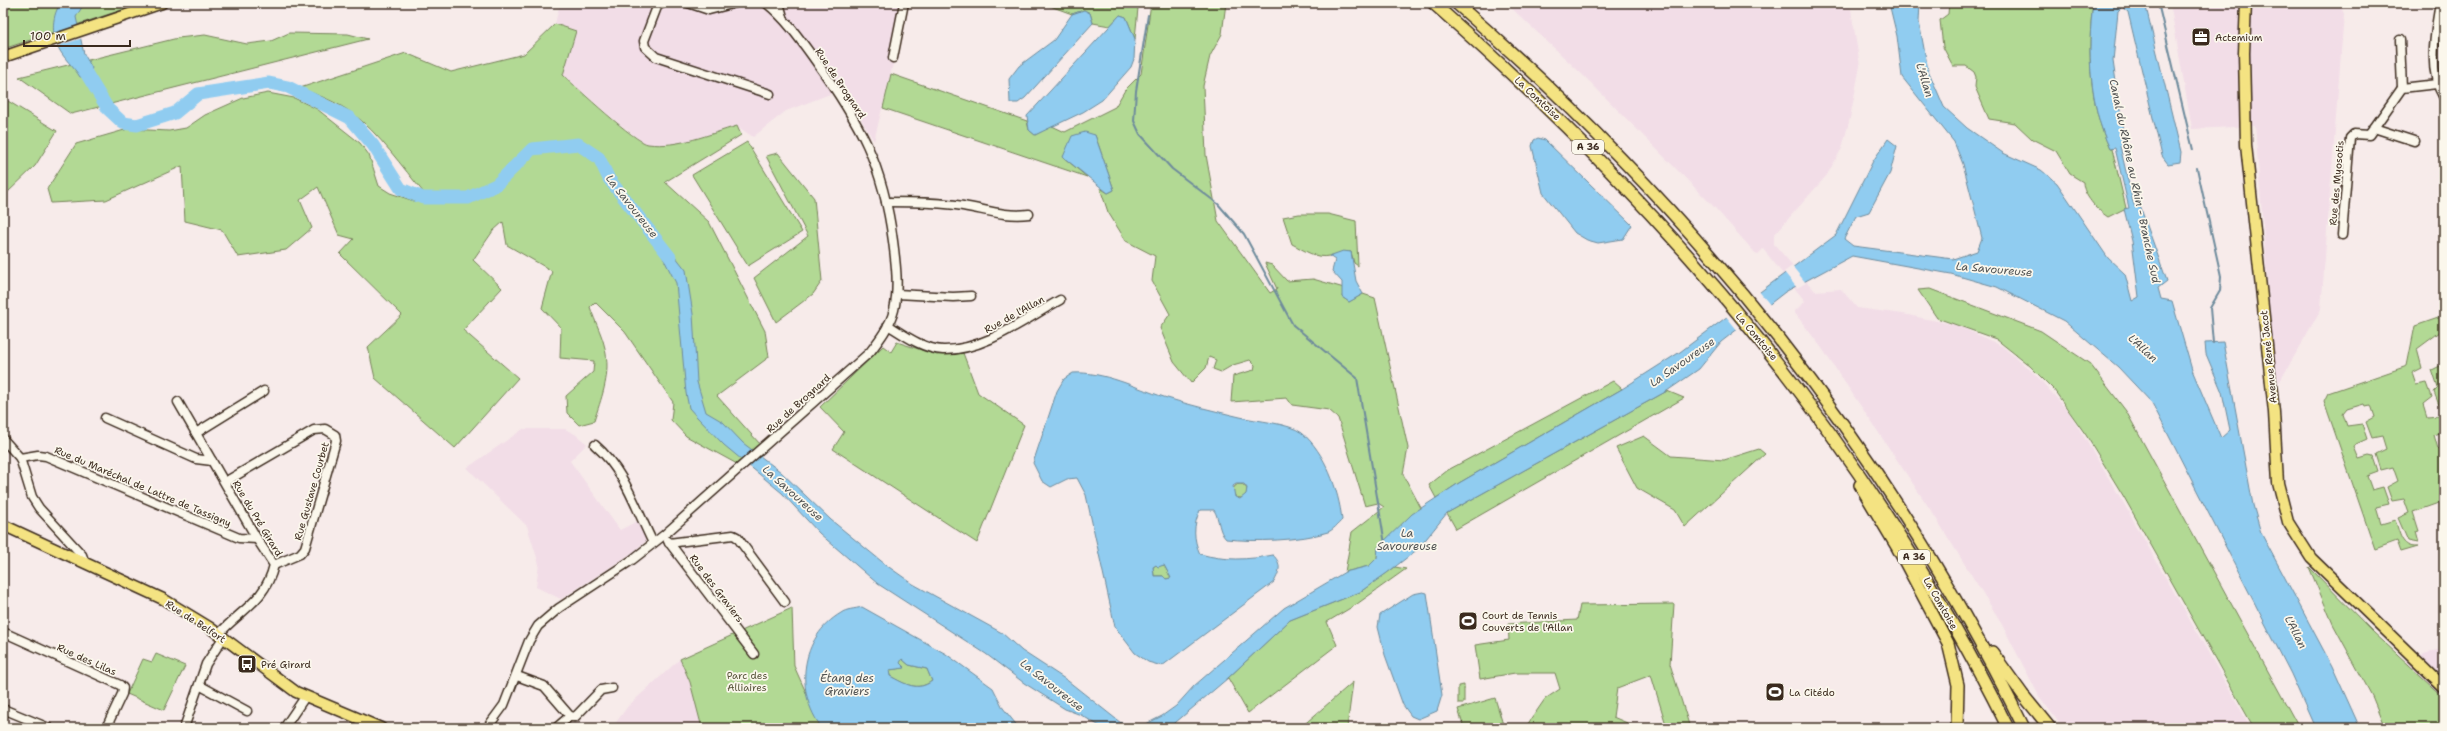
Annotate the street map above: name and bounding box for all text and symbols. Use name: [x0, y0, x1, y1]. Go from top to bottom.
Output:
scale bar: [24, 22, 130, 48]
office icon: Actemium: [2190, 26, 2212, 48]
text: 100 m: [30, 28, 66, 44]
place label: Actemium: [2215, 31, 2263, 44]
street label: Rue de Brognard: [812, 46, 869, 121]
water label: L'Allan: [1912, 61, 1937, 99]
street label: La Comtoise: [1512, 74, 1564, 123]
water label: Canal du Rhône au Rhin - Branche Sud: [2106, 78, 2164, 285]
road number: A 36: [1572, 140, 1604, 154]
street label: Rue des Myosotis: [2326, 140, 2347, 226]
water label: La Savoureuse: [602, 171, 661, 241]
water label: La Savoureuse: [1955, 259, 2033, 280]
street label: Rue de l'Allan: [982, 293, 1046, 336]
street label: La Comtoise: [1733, 310, 1781, 363]
street label: Avenue René Jacot: [2257, 310, 2280, 404]
water label: L'Allan: [2125, 331, 2161, 366]
water label: La Savoureuse: [1647, 334, 1718, 391]
street label: Rue de Brognard: [764, 371, 834, 436]
street label: Rue Gustave Courbet: [291, 441, 332, 542]
street label: Rue du Maréchal de Lattre de Tassigny: [52, 443, 233, 530]
water label: La Savoureuse: [759, 462, 826, 525]
street label: Rue du Pré Girard: [230, 478, 286, 559]
water label: La Savoureuse: [1377, 526, 1437, 554]
road number: A 36: [1898, 550, 1930, 564]
street label: Rue des Graviers: [687, 552, 746, 625]
street label: La Comtoise: [1920, 575, 1961, 632]
street label: Rue de Belfort: [163, 597, 228, 646]
place label: Court de Tennis Couverts de l'Allan: [1482, 609, 1573, 634]
sports icon: Court de Tennis Couverts de l'Allan: [1457, 610, 1479, 632]
water label: L'Allan: [2281, 613, 2310, 652]
street label: Rue des Lilas: [55, 641, 119, 678]
bus stop icon: Pré Girard: [236, 653, 258, 675]
water label: La Savoureuse: [1017, 656, 1087, 715]
place label: Pré Girard: [261, 658, 312, 671]
park label: Parc des Alliaires: [727, 669, 767, 694]
water label: Étang des Graviers: [820, 670, 874, 699]
sports icon: La Citédo: [1764, 681, 1786, 703]
place label: La Citédo: [1789, 686, 1835, 699]

